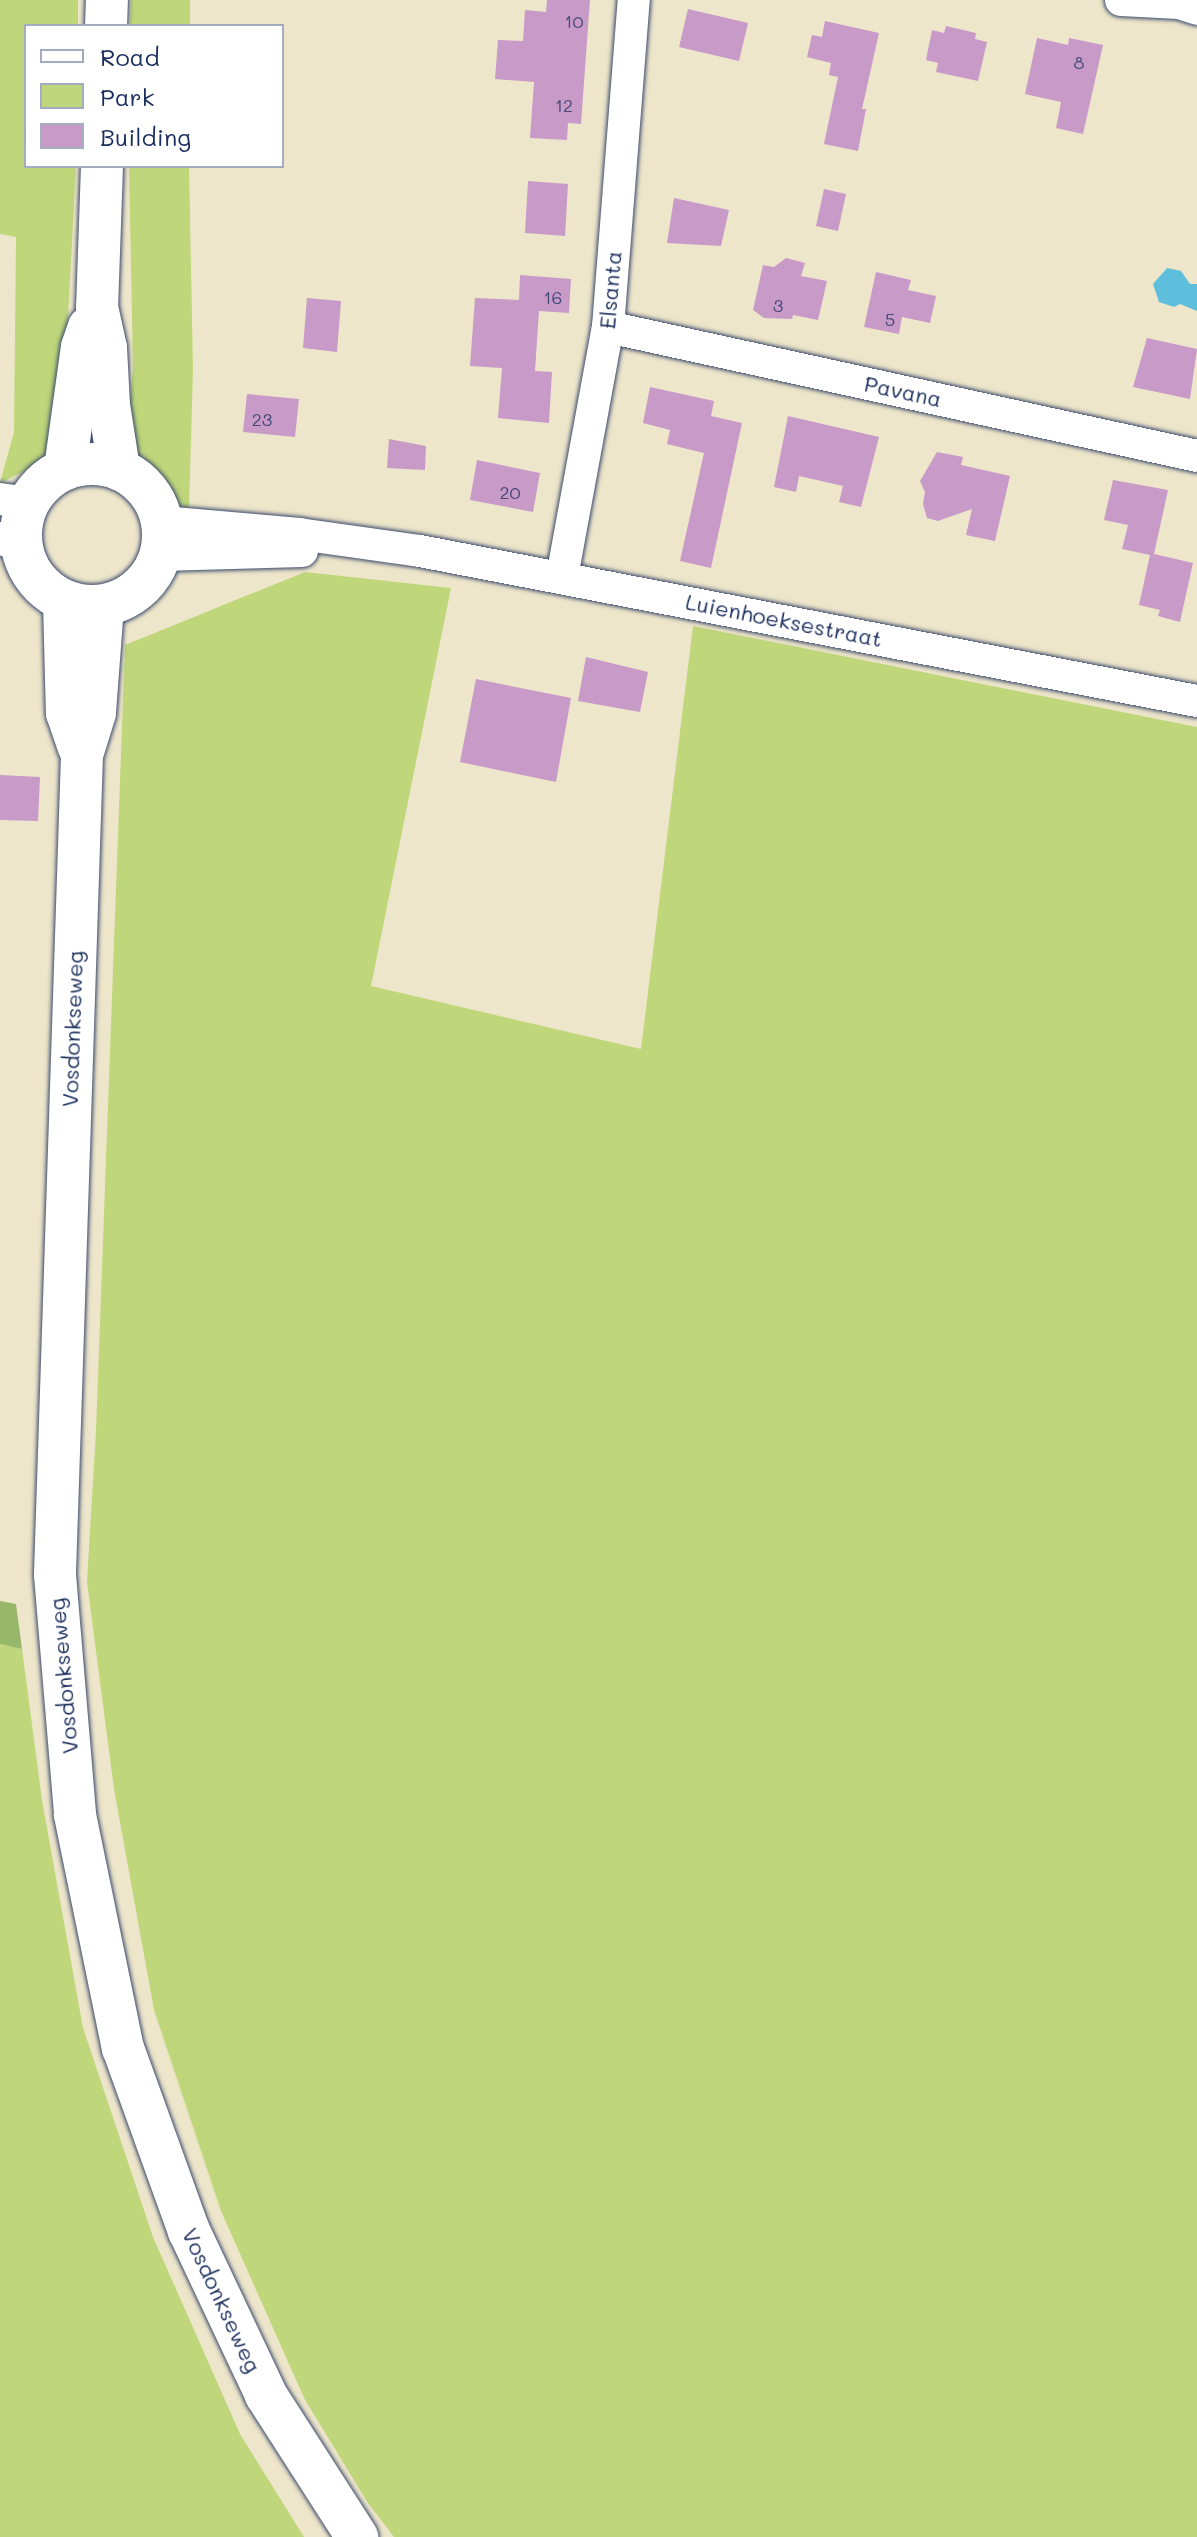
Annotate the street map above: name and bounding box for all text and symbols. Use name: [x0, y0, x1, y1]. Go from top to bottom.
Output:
house number: 10: [564, 10, 584, 32]
legend: [24, 24, 284, 168]
text: Road: [100, 41, 160, 72]
house number: 8: [1074, 51, 1084, 73]
text: Park: [100, 81, 154, 112]
house number: 12: [555, 94, 573, 116]
text: Building: [100, 121, 191, 152]
street label: Elsanta: [593, 250, 627, 330]
house number: 16: [544, 286, 562, 308]
house number: 3: [773, 294, 783, 316]
house number: 5: [885, 308, 895, 330]
street label: Pavana: [862, 370, 944, 412]
house number: 23: [252, 408, 272, 430]
house number: 20: [499, 481, 521, 503]
street label: Luienhoeksestraat: [683, 588, 885, 652]
street label: Vosdonkseweg: [56, 950, 88, 1108]
street label: Vosdonkseweg: [43, 1597, 83, 1755]
street label: Vosdonkseweg: [177, 2223, 267, 2377]

